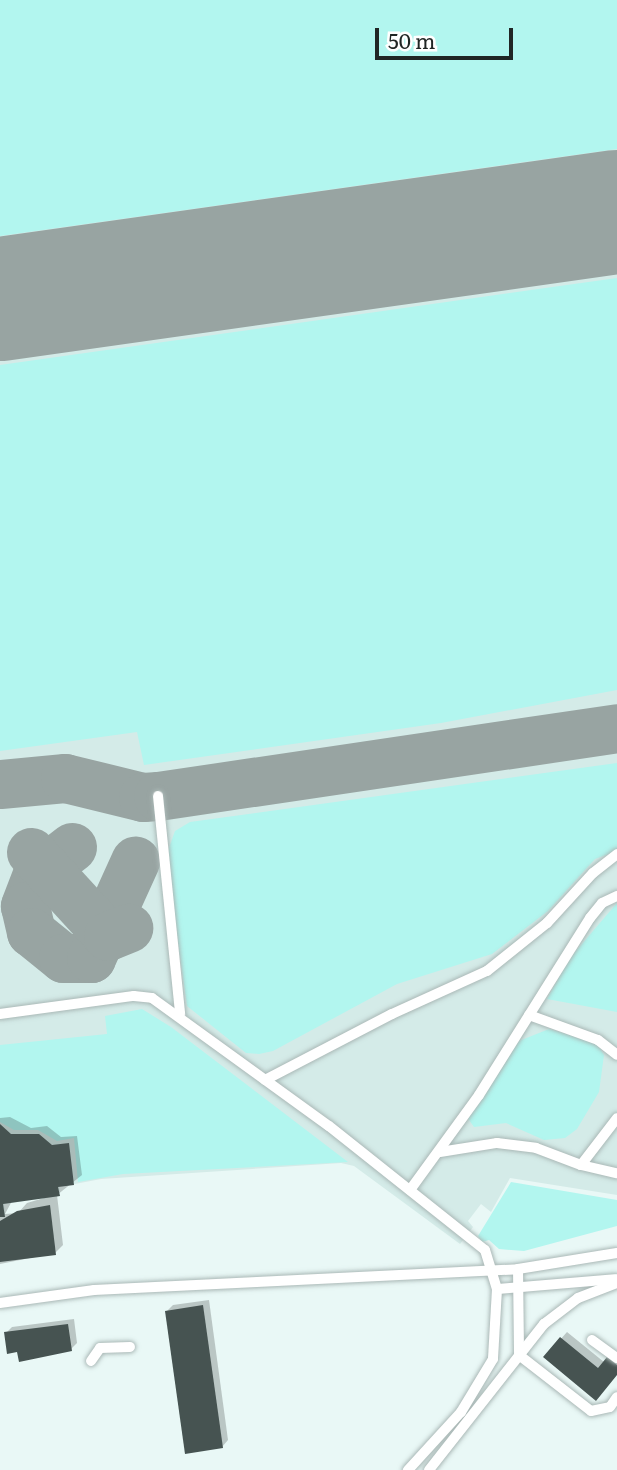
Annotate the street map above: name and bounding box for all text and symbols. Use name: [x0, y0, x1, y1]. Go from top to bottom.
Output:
scale bar: [379, 14, 517, 58]
text: 50 m: [388, 24, 435, 55]

